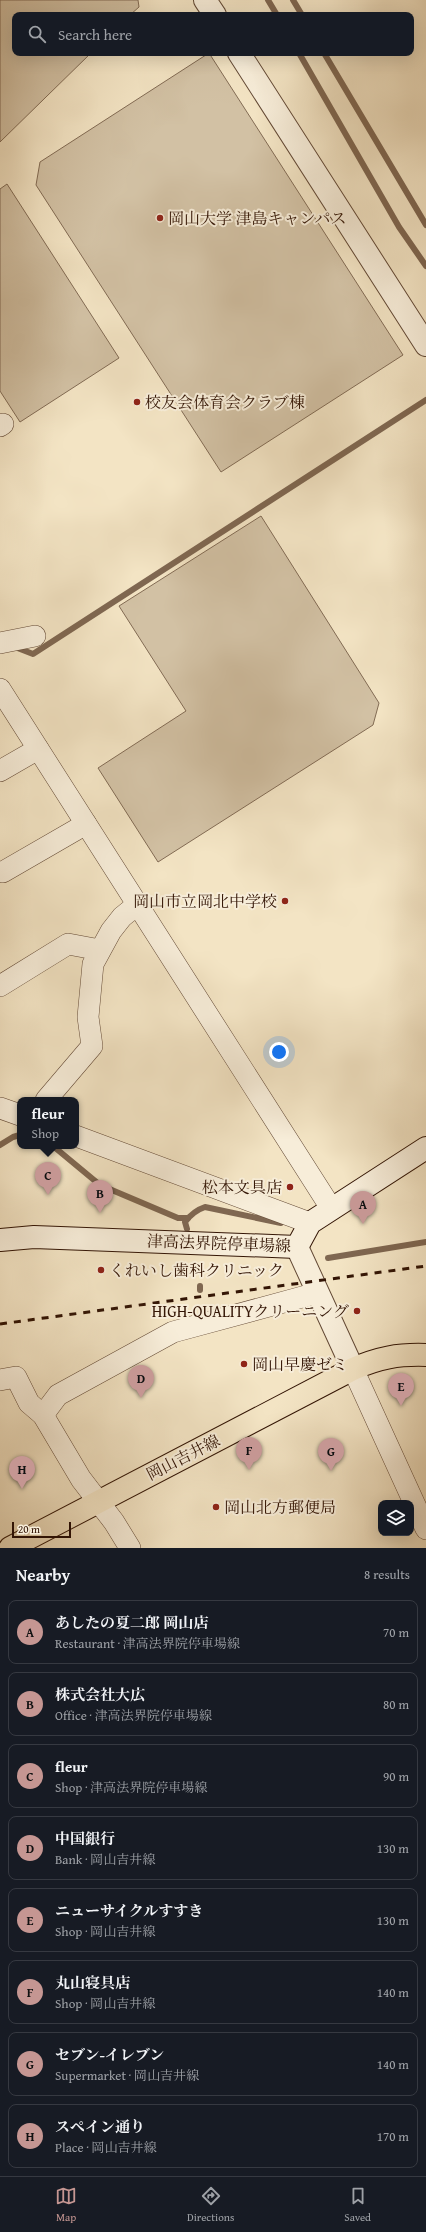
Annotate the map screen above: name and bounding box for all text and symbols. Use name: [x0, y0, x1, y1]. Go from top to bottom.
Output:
search box: [12, 12, 414, 56]
icon: search: [26, 23, 48, 45]
text: Search here: [58, 24, 132, 45]
place label: 岡山大学 津島キャンパス: [168, 206, 346, 230]
marker: 岡山大学 津島キャンパス: [155, 213, 165, 223]
place label: 校友会体育会クラブ棟: [145, 390, 305, 414]
marker: 校友会体育会クラブ棟: [132, 397, 142, 407]
place label: 岡山市立岡北中学校: [133, 889, 277, 913]
marker: 岡山市立岡北中学校: [280, 896, 290, 906]
your location: [269, 1042, 289, 1062]
popup: [17, 1097, 79, 1149]
text: fleur: [32, 1103, 64, 1124]
text: Shop: [32, 1124, 59, 1143]
pin: C: [35, 1162, 61, 1195]
place label: 松本文具店: [202, 1175, 282, 1199]
pin: B: [87, 1180, 113, 1213]
marker: 松本文具店: [285, 1182, 295, 1192]
pin: A: [350, 1191, 376, 1224]
street label: 津高法界院停車場線: [147, 1228, 291, 1258]
place label: くれいし歯科クリニック: [109, 1258, 284, 1282]
marker: くれいし歯科クリニック: [96, 1265, 106, 1275]
place label: HIGH-QUALITYクリーニング: [152, 1299, 349, 1323]
marker: HIGH-QUALITYクリーニング: [352, 1306, 362, 1316]
place label: 岡山早慶ゼミ: [252, 1352, 348, 1376]
marker: 岡山早慶ゼミ: [239, 1359, 249, 1369]
pin: D: [128, 1365, 154, 1398]
pin: E: [388, 1373, 414, 1406]
street label: 岡山吉井線: [142, 1428, 224, 1486]
pin: F: [236, 1437, 262, 1470]
pin: G: [318, 1438, 344, 1471]
pin: H: [9, 1456, 35, 1489]
place label: 岡山北方郵便局: [224, 1495, 336, 1519]
map controls: [378, 1500, 414, 1536]
button: layers: [378, 1500, 414, 1536]
marker: 岡山北方郵便局: [211, 1502, 221, 1512]
scale bar: [12, 1520, 71, 1539]
text: 20 m: [18, 1521, 40, 1537]
text: Nearby: [16, 1562, 70, 1587]
text: 8 results: [364, 1565, 410, 1584]
text: あしたの夏二郎 岡山店: [55, 1612, 208, 1633]
text: A: [26, 1623, 34, 1642]
text: 70 m: [383, 1623, 409, 1642]
text: Restaurant · 津高法界院停車場線: [55, 1634, 240, 1653]
text: 株式会社大広: [55, 1684, 145, 1705]
text: B: [26, 1695, 34, 1714]
text: 80 m: [383, 1695, 409, 1714]
text: Office · 津高法界院停車場線: [55, 1706, 212, 1725]
text: fleur: [55, 1756, 88, 1777]
text: C: [26, 1767, 34, 1786]
text: 90 m: [383, 1767, 409, 1786]
text: Shop · 津高法界院停車場線: [55, 1778, 207, 1797]
text: 中国銀行: [55, 1828, 115, 1849]
text: D: [26, 1839, 34, 1858]
text: 130 m: [377, 1839, 409, 1858]
text: Bank · 岡山吉井線: [55, 1850, 155, 1869]
text: ニューサイクルすすき: [55, 1900, 203, 1921]
text: E: [27, 1911, 33, 1930]
text: 130 m: [377, 1911, 409, 1930]
text: Shop · 岡山吉井線: [55, 1922, 155, 1941]
text: 丸山寝具店: [55, 1972, 130, 1993]
text: F: [27, 1983, 33, 2002]
text: 140 m: [377, 1983, 409, 2002]
text: Shop · 岡山吉井線: [55, 1994, 155, 2013]
text: セブン-イレブン: [55, 2044, 164, 2065]
text: G: [26, 2055, 34, 2074]
text: 140 m: [377, 2055, 409, 2074]
text: Supermarket · 岡山吉井線: [55, 2066, 199, 2085]
text: スペイン通り: [55, 2116, 145, 2137]
text: H: [25, 2127, 35, 2146]
text: 170 m: [377, 2127, 409, 2146]
text: Place · 岡山吉井線: [55, 2138, 157, 2157]
tab: Map: [55, 2185, 77, 2225]
tab: Directions: [187, 2185, 234, 2225]
tab: Saved: [344, 2185, 371, 2225]

